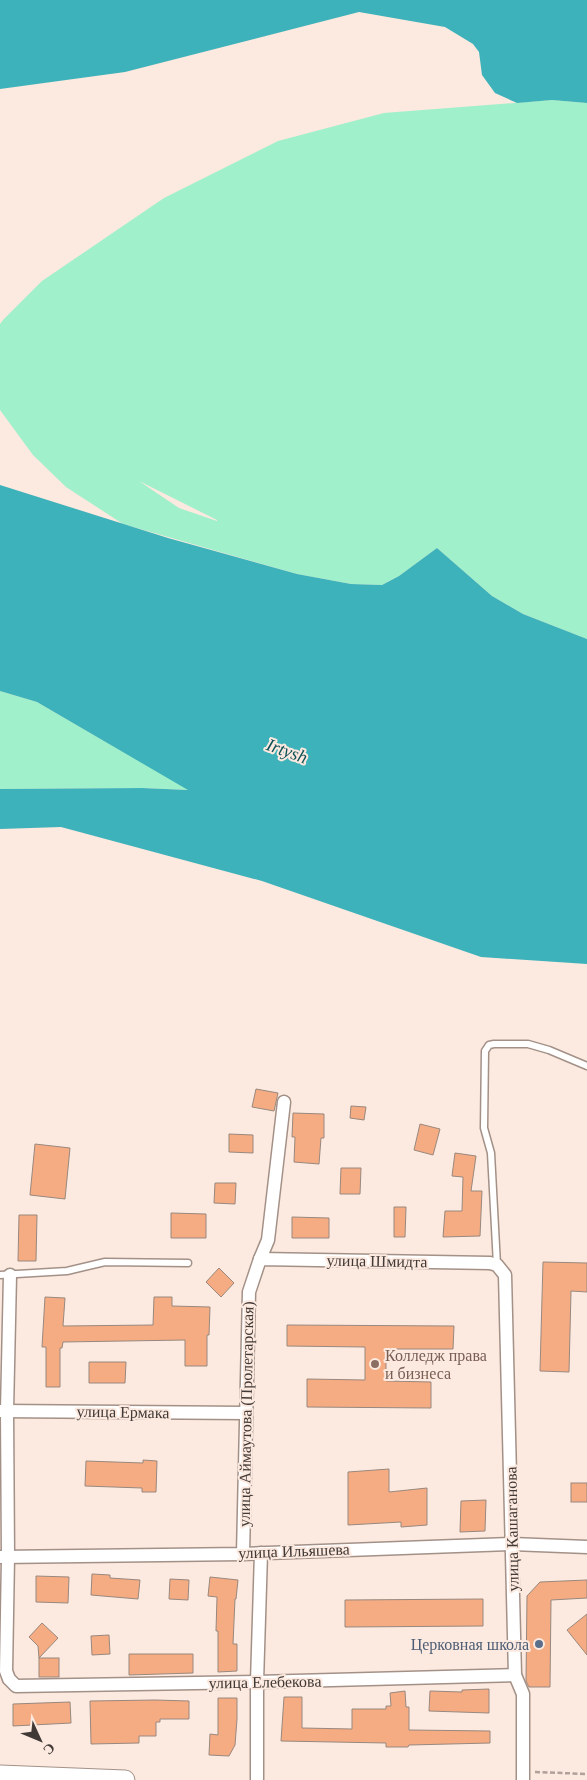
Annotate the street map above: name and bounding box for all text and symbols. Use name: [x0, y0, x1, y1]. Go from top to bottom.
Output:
water label: Irtysh: [263, 734, 310, 768]
street label: улица Шмидта: [326, 1252, 428, 1271]
street label: улица Аймаутова (Пролетарская): [236, 1301, 257, 1527]
place label: Колледж права и бизнеса: [385, 1347, 487, 1382]
marker: Колледж права и бизнеса: [369, 1358, 381, 1370]
street label: улица Ермака: [76, 1403, 170, 1422]
street label: улица Кашаганова: [502, 1466, 523, 1592]
street label: улица Ильяшева: [238, 1541, 350, 1562]
place label: Церковная школа: [411, 1636, 529, 1654]
marker: Церковная школа: [533, 1638, 545, 1650]
street label: улица Елебекова: [208, 1673, 322, 1692]
north arrow: [15, 1715, 65, 1765]
text: С: [40, 1740, 58, 1758]

